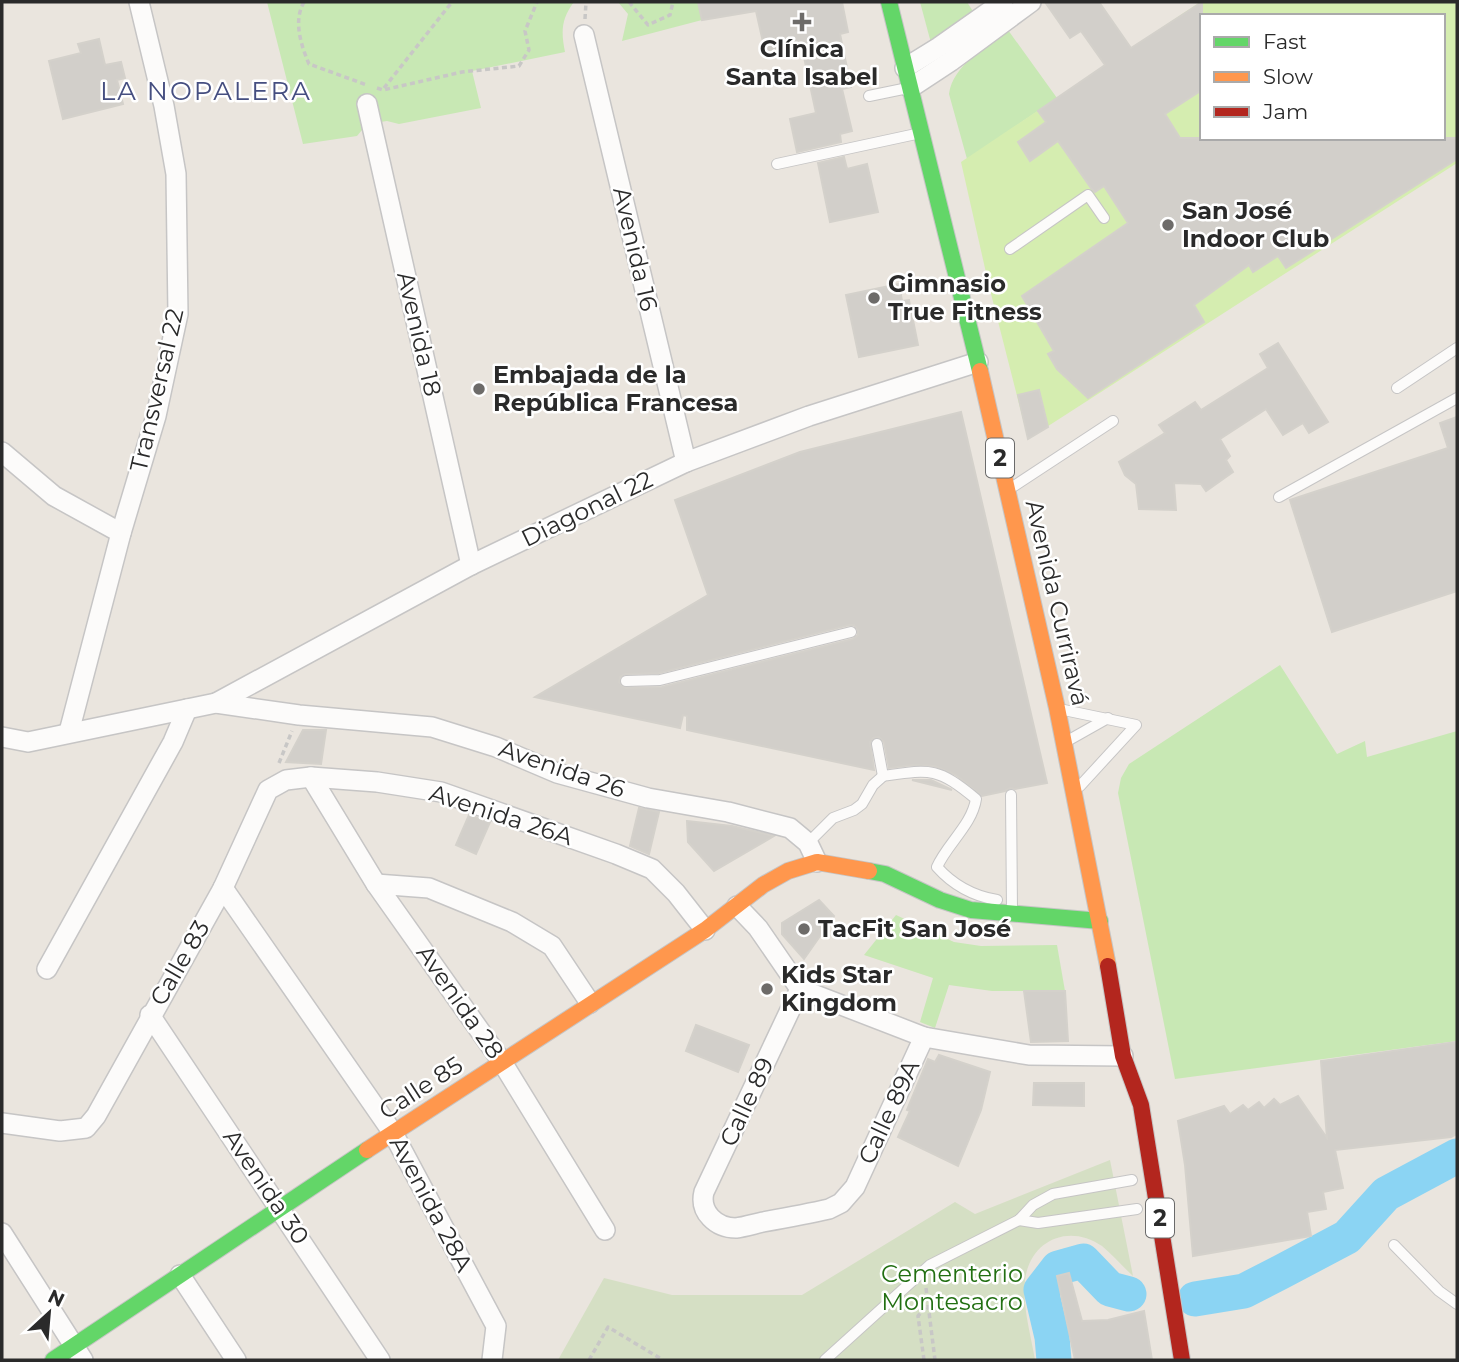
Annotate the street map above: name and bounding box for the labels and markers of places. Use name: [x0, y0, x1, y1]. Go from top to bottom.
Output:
marker: Clínica Santa Isabel: [792, 12, 812, 32]
place label: Clínica Santa Isabel: [726, 34, 878, 91]
place label: San José Indoor Club: [1182, 196, 1329, 253]
marker: San José Indoor Club: [1160, 217, 1176, 233]
place label: Gimnasio True Fitness: [888, 269, 1042, 326]
marker: Gimnasio True Fitness: [866, 290, 882, 306]
place label: Embajada de la República Francesa: [493, 360, 738, 417]
marker: Embajada de la República Francesa: [471, 381, 487, 397]
place label: TacFit San José: [818, 914, 1011, 943]
marker: TacFit San José: [796, 921, 812, 937]
place label: Kids Star Kingdom: [781, 960, 897, 1017]
marker: Kids Star Kingdom: [759, 981, 775, 997]

